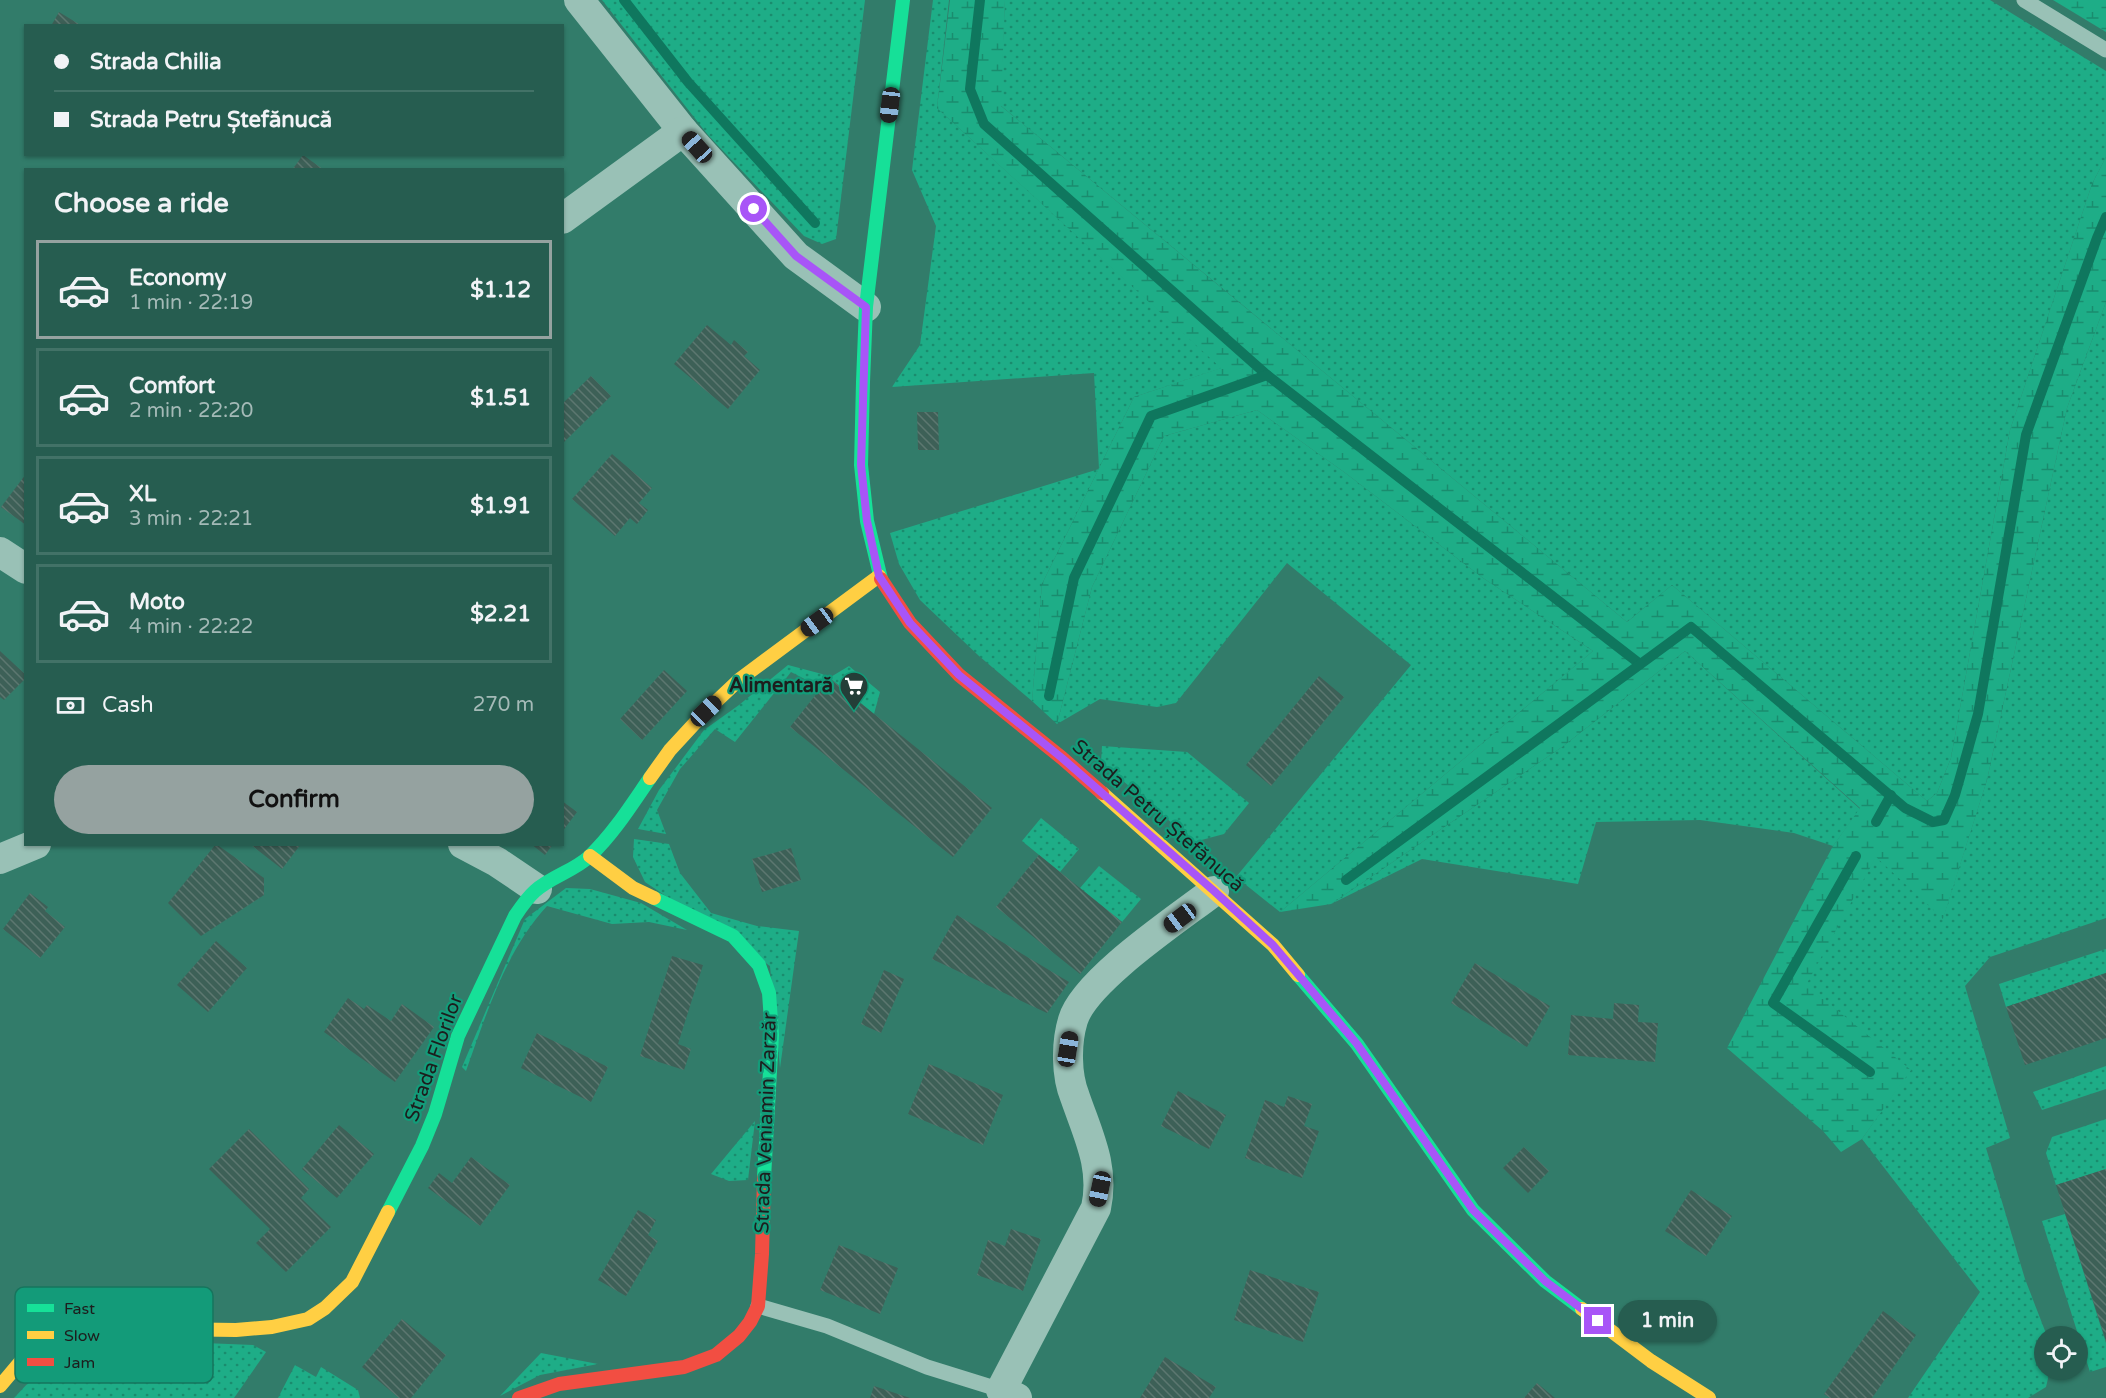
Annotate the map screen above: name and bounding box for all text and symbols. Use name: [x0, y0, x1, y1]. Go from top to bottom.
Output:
text: Strada Chilia: [90, 49, 222, 75]
car: [879, 86, 901, 124]
text: Strada Petru Ștefănucă: [90, 107, 332, 133]
car: [678, 128, 716, 166]
text: Choose a ride: [54, 187, 229, 220]
route start: [740, 195, 767, 222]
icon: car: [57, 263, 111, 317]
text: Economy: [129, 265, 226, 291]
text: $1.12: [470, 277, 531, 303]
text: 1 min · 22:19: [129, 291, 253, 315]
icon: car: [57, 371, 111, 425]
text: Comfort: [129, 373, 215, 399]
text: $1.51: [470, 385, 531, 411]
text: 2 min · 22:20: [129, 399, 253, 423]
icon: car: [57, 479, 111, 533]
text: XL: [129, 481, 156, 507]
text: $1.91: [470, 493, 531, 519]
text: 3 min · 22:21: [129, 507, 253, 531]
icon: car: [57, 587, 111, 641]
text: Moto: [129, 589, 185, 615]
text: $2.21: [470, 601, 531, 627]
car: [797, 604, 837, 640]
text: 4 min · 22:22: [129, 615, 253, 639]
supermarket icon: Alimentară: [838, 670, 870, 712]
place label: Alimentară: [729, 674, 833, 698]
icon: cash: [54, 689, 87, 722]
text: Cash: [102, 692, 154, 718]
car: [687, 692, 725, 730]
text: 270 m: [473, 693, 534, 717]
street label: Strada Petru Ștefănucă: [1067, 735, 1249, 897]
button: Confirm: [54, 765, 534, 834]
car: [1160, 900, 1200, 936]
street label: Strada Florilor: [400, 991, 468, 1125]
street label: Strada Veniamin Zarzăr: [750, 1012, 782, 1234]
car: [1056, 1030, 1080, 1068]
car: [1087, 1170, 1113, 1208]
legend: [15, 1287, 213, 1383]
text: Fast: [64, 1299, 95, 1319]
callout: 1 min: [1619, 1300, 1718, 1342]
route end: [1584, 1307, 1611, 1334]
text: 1 min: [1641, 1309, 1694, 1333]
text: Slow: [64, 1326, 100, 1346]
map controls: [2034, 1326, 2088, 1380]
button: locate: [2034, 1326, 2088, 1380]
text: Jam: [64, 1353, 95, 1373]

